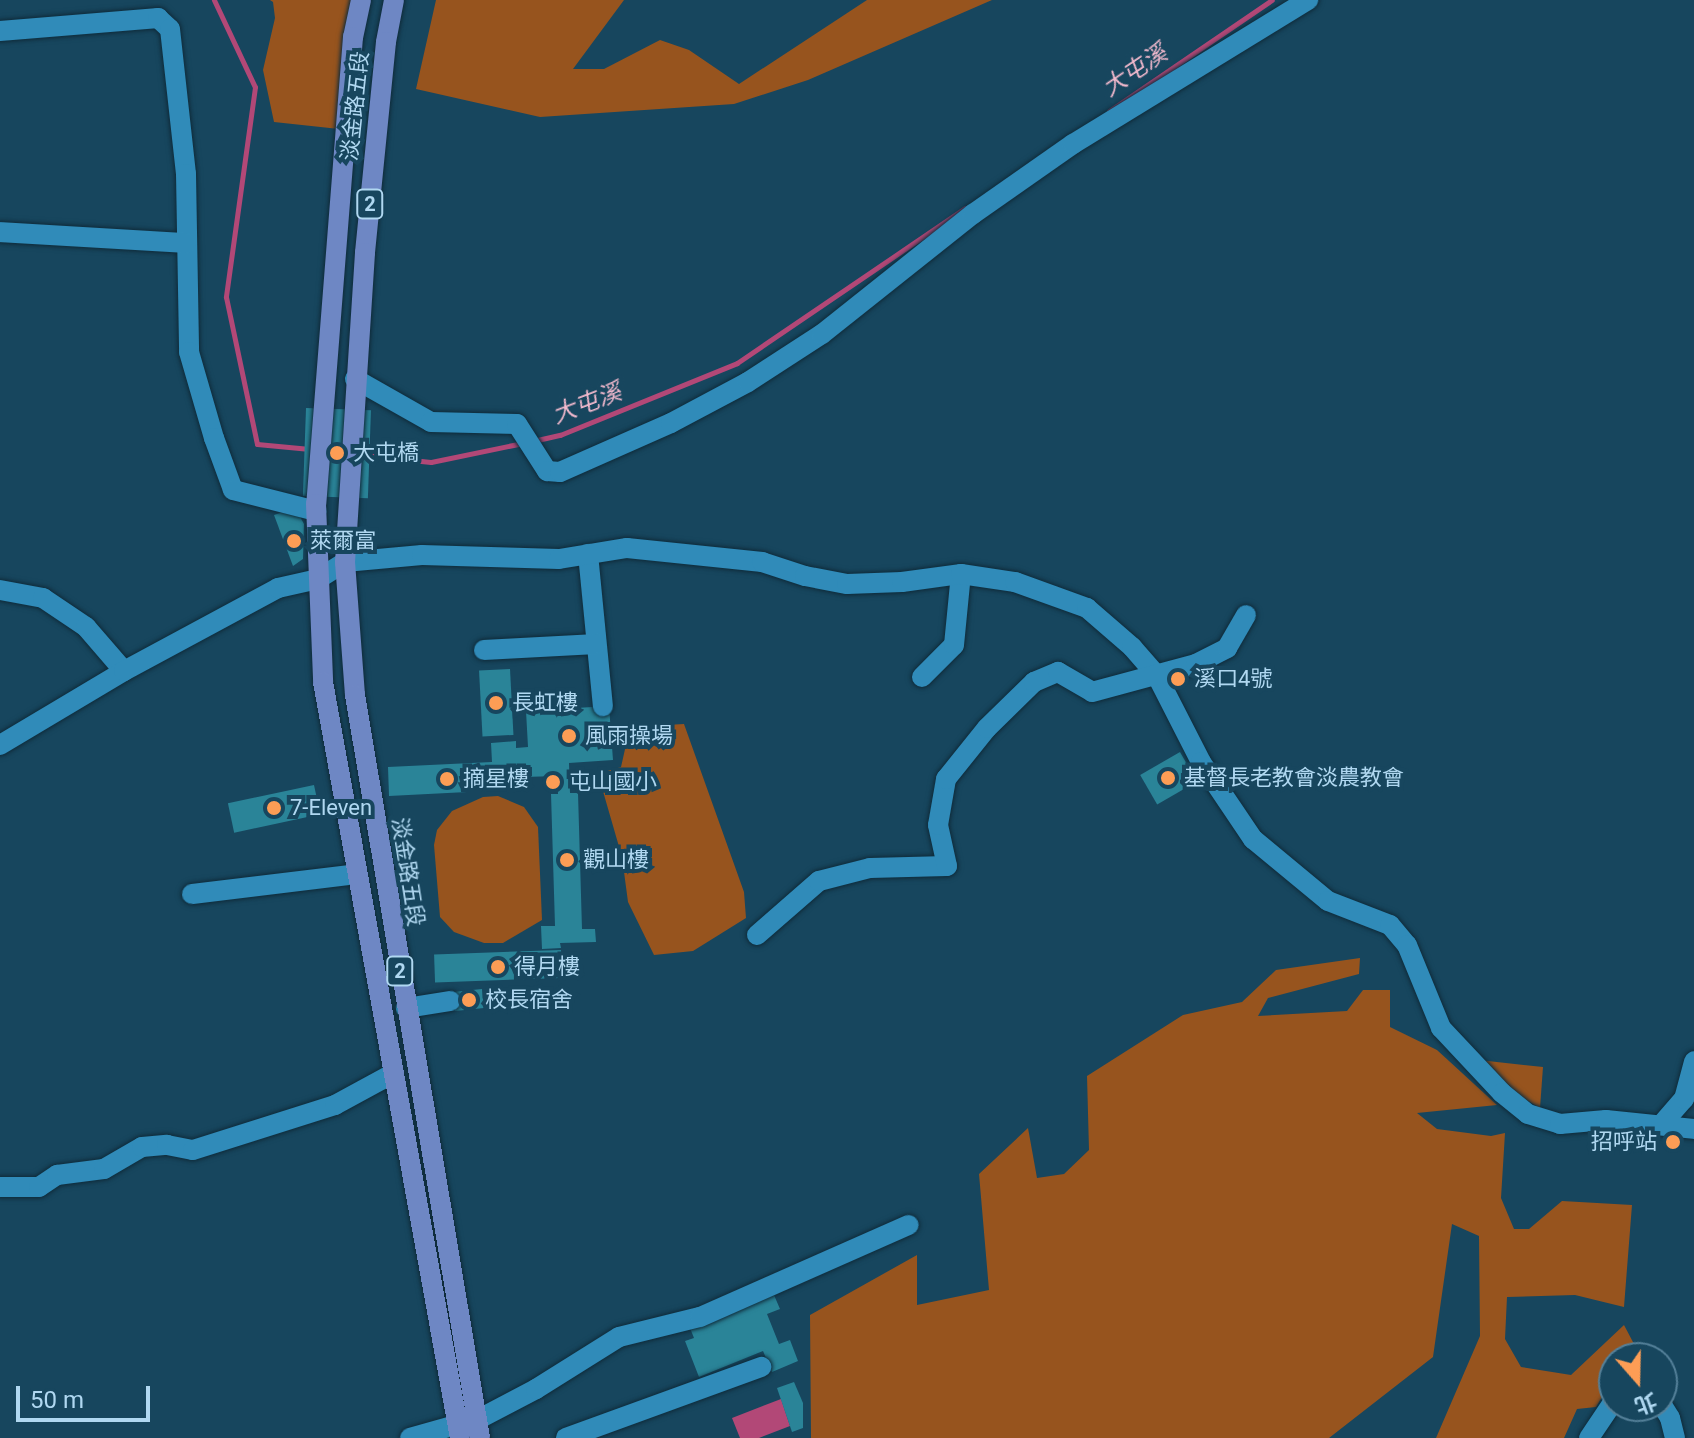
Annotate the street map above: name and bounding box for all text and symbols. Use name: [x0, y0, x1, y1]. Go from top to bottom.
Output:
water label: 大屯溪: [1097, 39, 1173, 103]
street label: 淡金路五段: [336, 50, 374, 162]
road number: 2: [356, 188, 384, 220]
water label: 大屯溪: [548, 378, 626, 430]
place label: 大屯橋: [353, 440, 419, 466]
marker: 大屯橋: [328, 444, 346, 462]
place label: 萊爾富: [310, 528, 376, 554]
marker: 萊爾富: [285, 532, 303, 550]
place label: 溪口4號: [1194, 666, 1272, 692]
marker: 溪口4號: [1169, 670, 1187, 688]
place label: 長虹樓: [512, 690, 578, 716]
marker: 長虹樓: [487, 694, 505, 712]
place label: 風雨操場: [585, 723, 673, 749]
marker: 風雨操場: [560, 727, 578, 745]
place label: 基督長老教會淡農教會: [1184, 765, 1404, 791]
place label: 摘星樓: [463, 766, 529, 792]
place label: 屯山國小: [569, 769, 657, 795]
marker: 基督長老教會淡農教會: [1159, 769, 1177, 787]
marker: 摘星樓: [438, 770, 456, 788]
marker: 屯山國小: [544, 773, 562, 791]
place label: 7-Eleven: [290, 795, 372, 821]
marker: 7-Eleven: [265, 799, 283, 817]
street label: 淡金路五段: [386, 816, 430, 928]
place label: 觀山樓: [583, 847, 649, 873]
marker: 觀山樓: [558, 851, 576, 869]
place label: 得月樓: [514, 954, 580, 980]
road number: 2: [386, 955, 414, 987]
marker: 得月樓: [489, 958, 507, 976]
place label: 校長宿舍: [485, 987, 573, 1013]
marker: 校長宿舍: [460, 991, 478, 1009]
place label: 招呼站: [1591, 1129, 1657, 1155]
marker: 招呼站: [1664, 1133, 1682, 1151]
north arrow: [1598, 1342, 1678, 1422]
scale bar: [20, 1370, 154, 1420]
text: 50 m: [30, 1386, 84, 1414]
text: 北: [1631, 1388, 1660, 1419]

